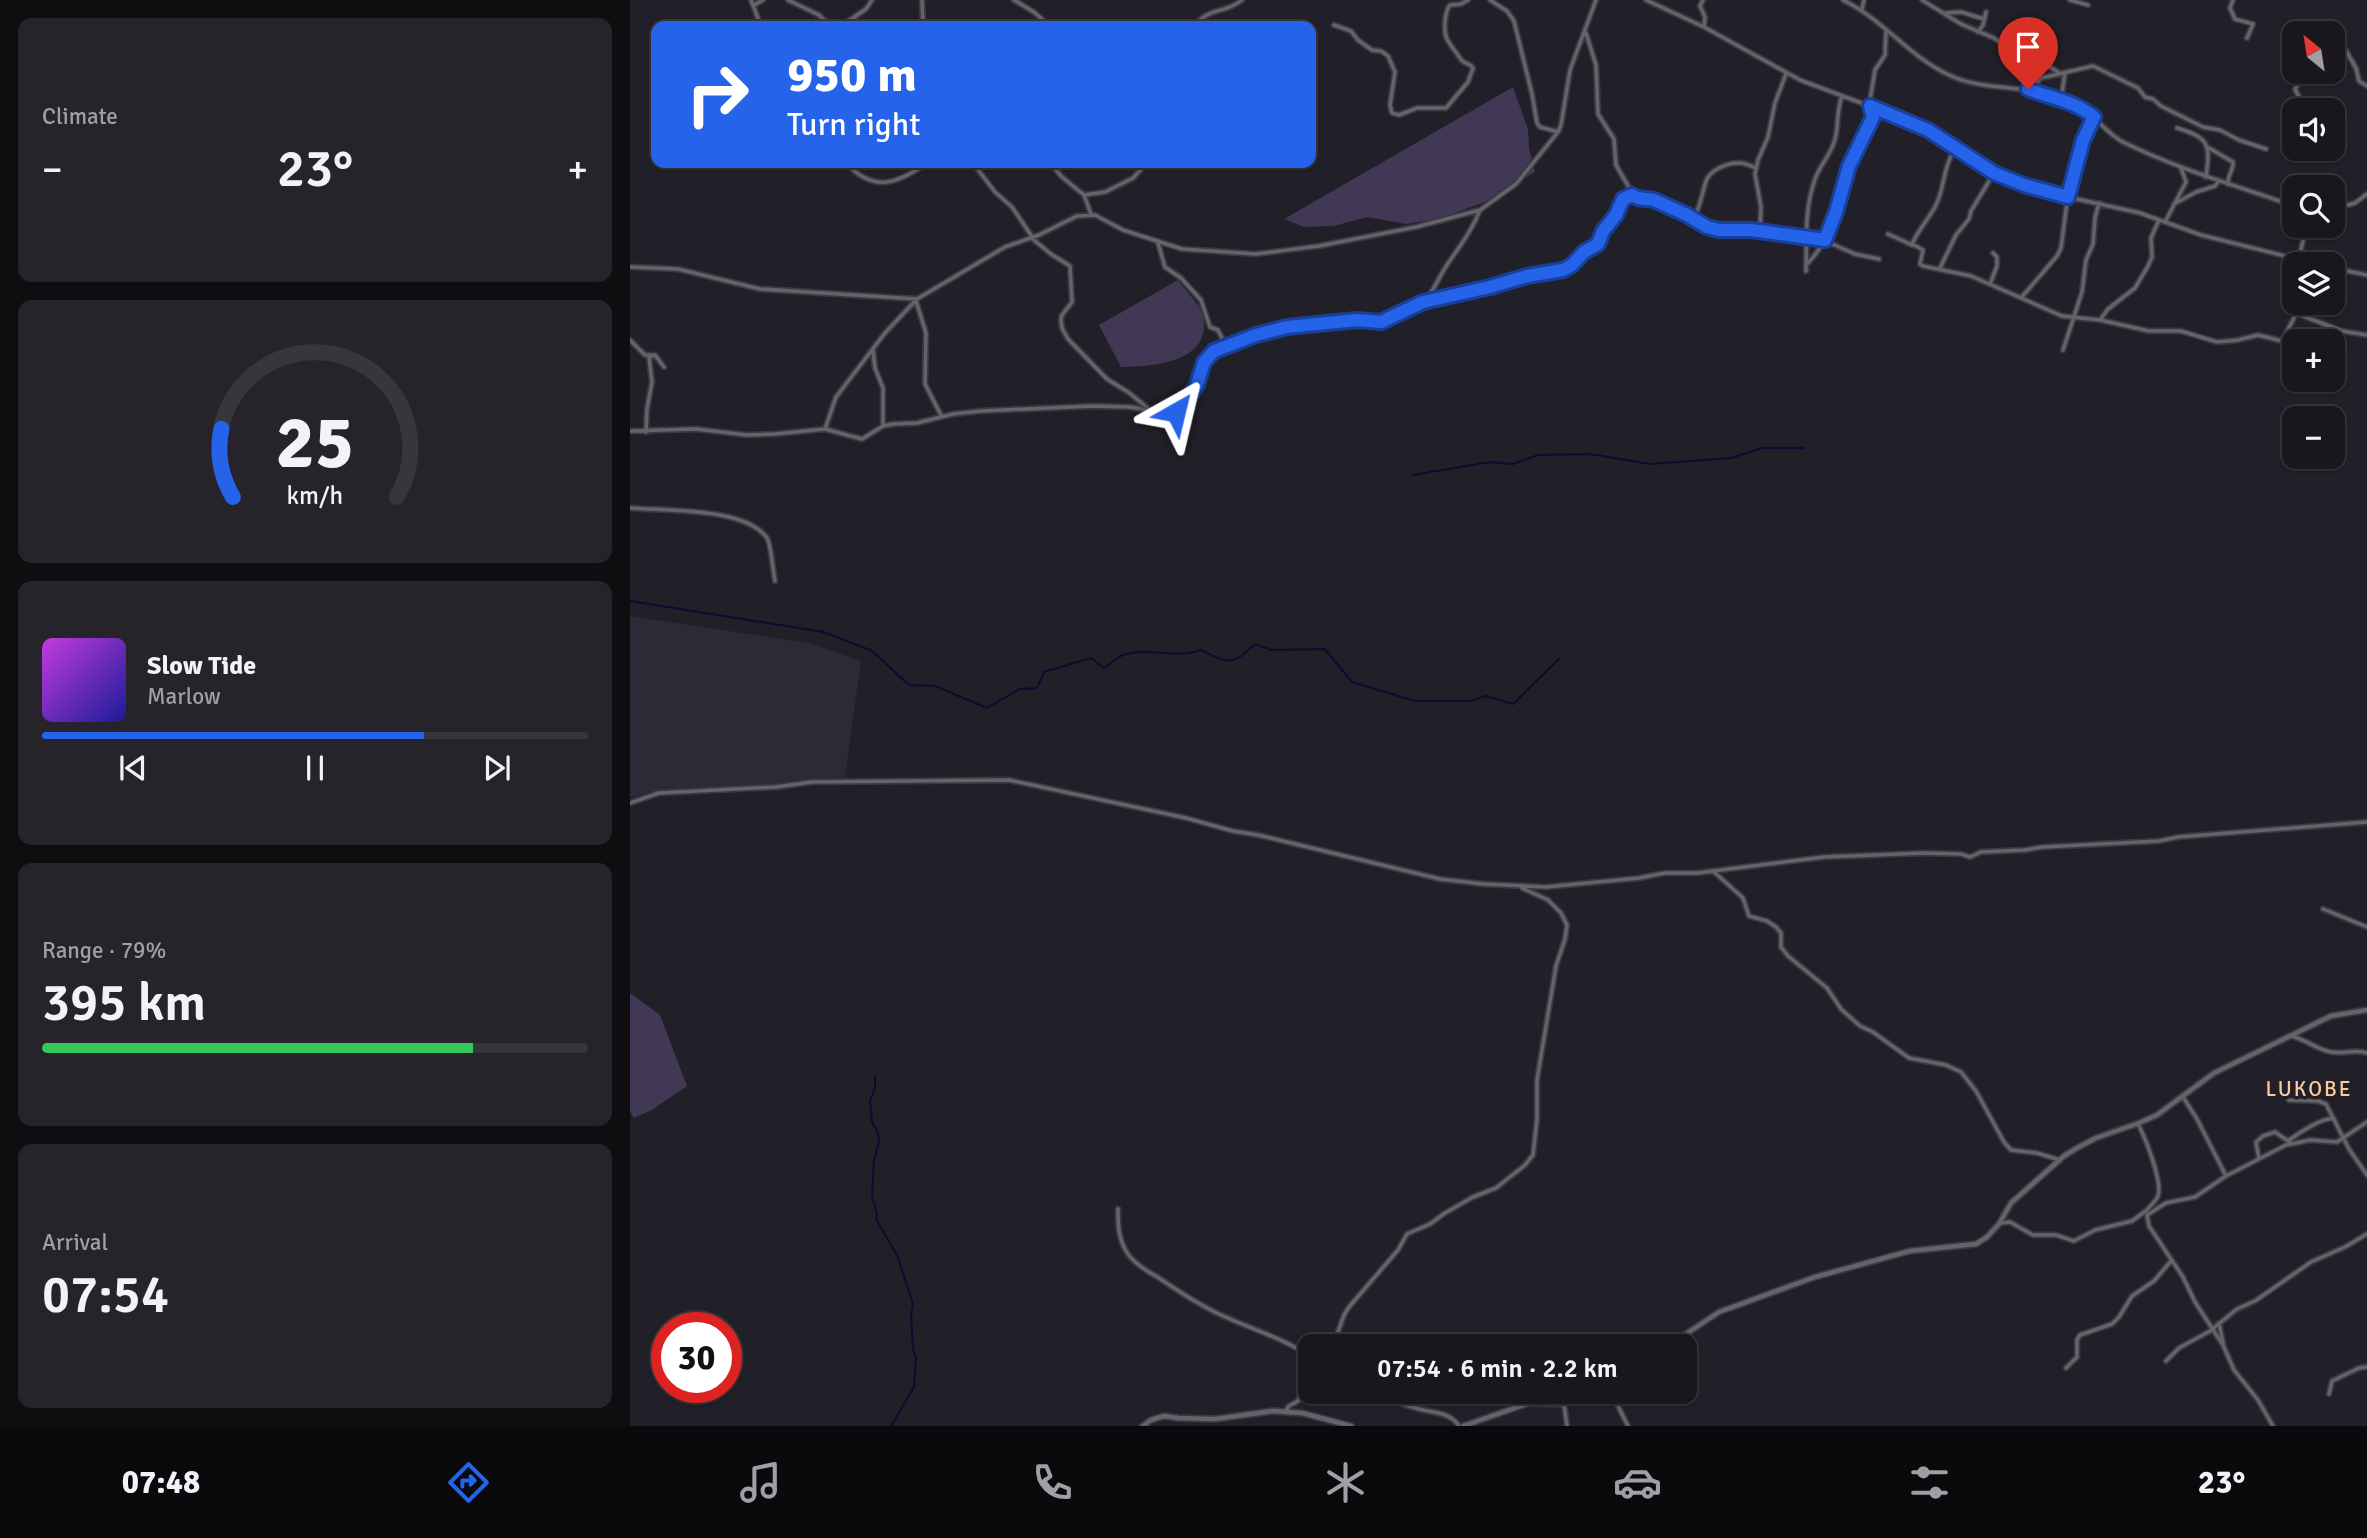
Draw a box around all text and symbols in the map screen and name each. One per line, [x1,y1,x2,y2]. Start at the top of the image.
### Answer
pin [1998,17,2058,89]
north arrow [2282,21,2345,84]
map controls [2282,21,2345,469]
icon: arrive [2009,28,2047,66]
text: 950 m [787,45,917,105]
icon: right [672,49,763,140]
button: sound [2282,98,2345,161]
text: Climate [42,102,118,131]
text: Turn right [787,105,920,144]
text: 23° [277,137,353,201]
text: − [42,146,63,193]
text: + [567,146,588,193]
button: search [2282,175,2345,238]
button: layers [2282,252,2345,315]
button: + [2282,329,2345,392]
position arrow [1139,375,1213,449]
text: 25 [276,400,354,489]
button: − [2282,406,2345,469]
text: km/h [287,480,343,511]
text: Slow Tide [147,650,256,682]
text: Marlow [147,682,221,711]
icon: previous [114,749,152,787]
icon: pause [296,749,334,787]
icon: next [478,749,516,787]
text: Range · 79% [42,936,166,965]
text: 395 km [42,971,206,1035]
district label: LUKOBE [2265,1076,2353,1102]
text: Arrival [42,1228,108,1257]
text: 07:54 [42,1263,169,1327]
speed limit sign: 30 [651,1312,742,1403]
text: 07:54 · 6 min · 2.2 km [1377,1353,1618,1385]
icon: directions [444,1458,493,1507]
icon: music [736,1458,785,1507]
icon: phone [1028,1458,1077,1507]
icon: climate [1321,1458,1370,1507]
icon: car [1613,1458,1662,1507]
icon: filters [1905,1458,1954,1507]
text: 07:48 [122,1463,200,1502]
text: 23° [2198,1463,2245,1502]

